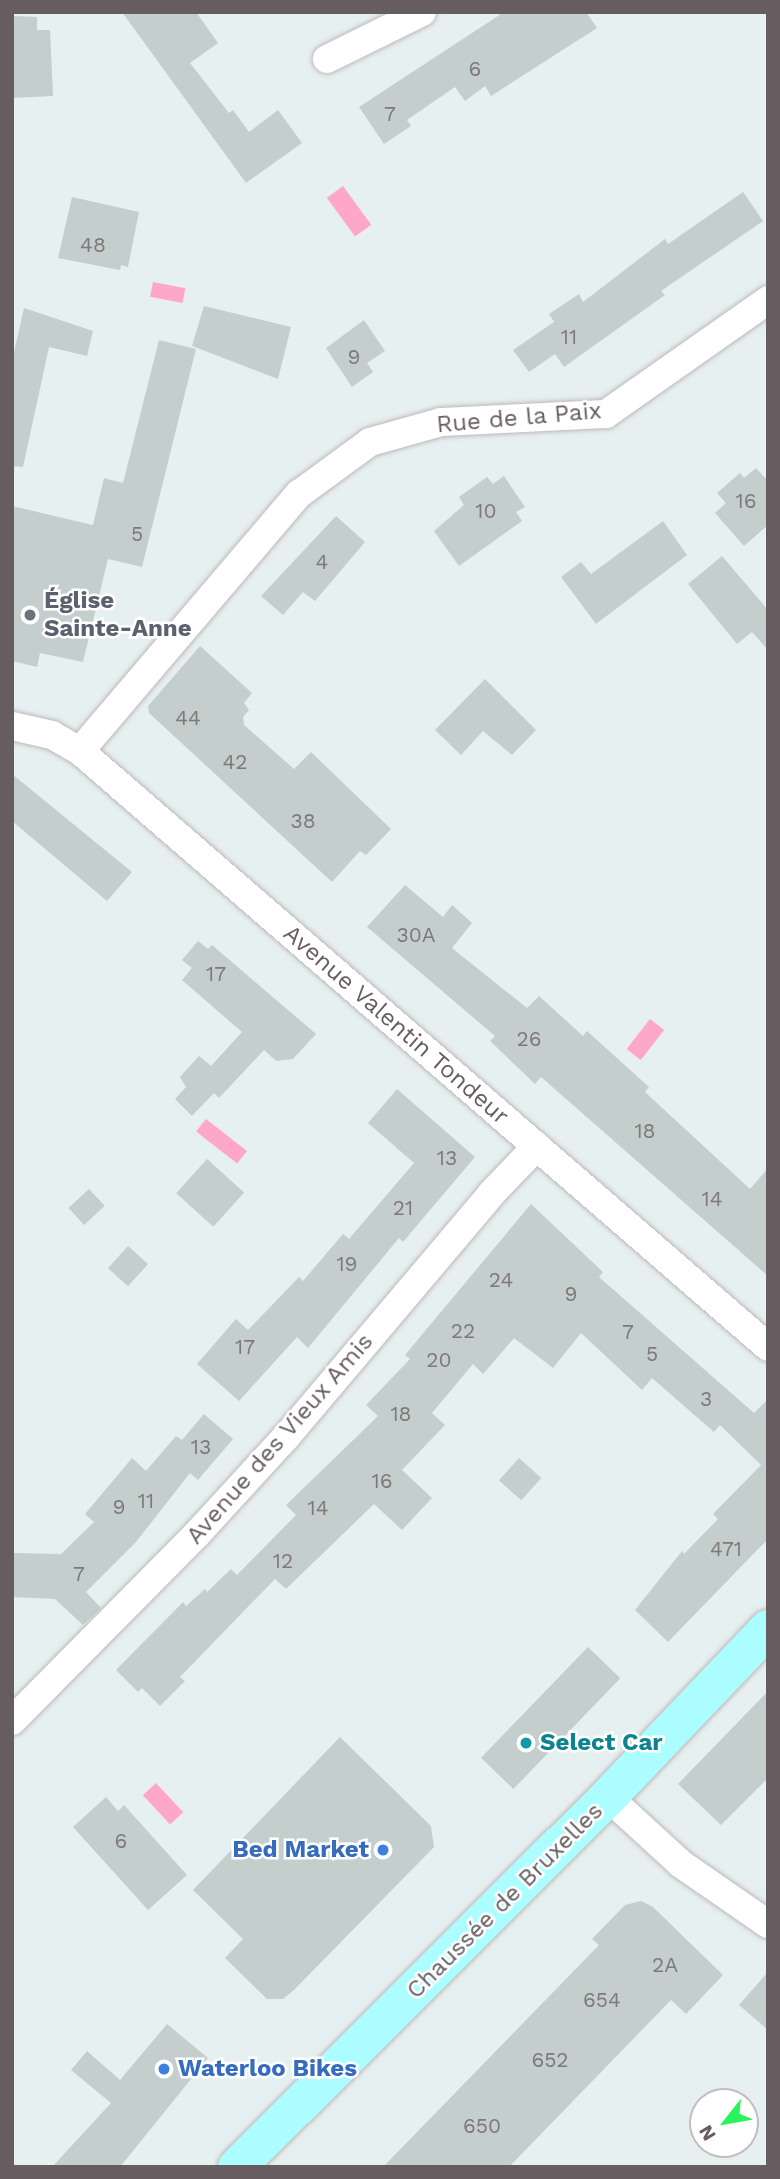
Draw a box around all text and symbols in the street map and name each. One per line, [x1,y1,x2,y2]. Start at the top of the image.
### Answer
house number: 6 [469,56,481,82]
house number: 7 [384,101,396,127]
house number: 48 [80,232,106,258]
house number: 11 [561,324,577,350]
house number: 9 [348,344,360,370]
street label: Rue de la Paix [435,396,603,440]
house number: 16 [736,488,756,514]
house number: 10 [475,498,497,524]
house number: 5 [131,521,143,547]
house number: 4 [316,549,328,575]
place label: Église Sainte-Anne [44,587,192,643]
marker: Église Sainte-Anne [22,607,38,623]
house number: 44 [175,705,201,731]
house number: 42 [222,749,248,775]
house number: 38 [290,808,316,834]
street label: Avenue Valentin Tondeur [277,919,515,1131]
house number: 30A [396,922,436,948]
house number: 17 [206,961,226,987]
house number: 26 [516,1026,542,1052]
house number: 18 [634,1118,656,1144]
house number: 13 [437,1145,457,1171]
house number: 14 [701,1186,723,1212]
house number: 21 [393,1195,413,1221]
house number: 19 [336,1251,358,1277]
house number: 24 [489,1267,513,1293]
house number: 9 [565,1281,577,1307]
house number: 22 [451,1318,475,1344]
house number: 7 [622,1319,634,1345]
street label: Avenue des Vieux Amis [180,1327,380,1551]
house number: 17 [235,1334,255,1360]
house number: 5 [646,1341,658,1367]
house number: 20 [426,1347,452,1373]
house number: 3 [700,1386,712,1412]
house number: 18 [390,1401,412,1427]
house number: 13 [191,1434,211,1460]
house number: 16 [372,1468,392,1494]
house number: 11 [138,1488,154,1514]
house number: 9 [113,1494,125,1520]
house number: 14 [307,1495,329,1521]
house number: 471 [710,1536,742,1562]
house number: 12 [273,1548,293,1574]
house number: 7 [73,1561,85,1587]
place label: Select Car [540,1729,663,1757]
marker: Select Car [518,1735,534,1751]
street label: Chaussée de Bruxelles [401,1797,609,2005]
house number: 6 [115,1828,127,1854]
place label: Bed Market [232,1836,369,1864]
marker: Bed Market [375,1842,391,1858]
house number: 2A [652,1952,678,1978]
house number: 654 [583,1987,621,2013]
house number: 652 [531,2047,569,2073]
place label: Waterloo Bikes [178,2055,357,2083]
marker: Waterloo Bikes [156,2061,172,2077]
north arrow [689,2088,759,2158]
house number: 650 [463,2113,501,2139]
text: N [694,2121,721,2145]

